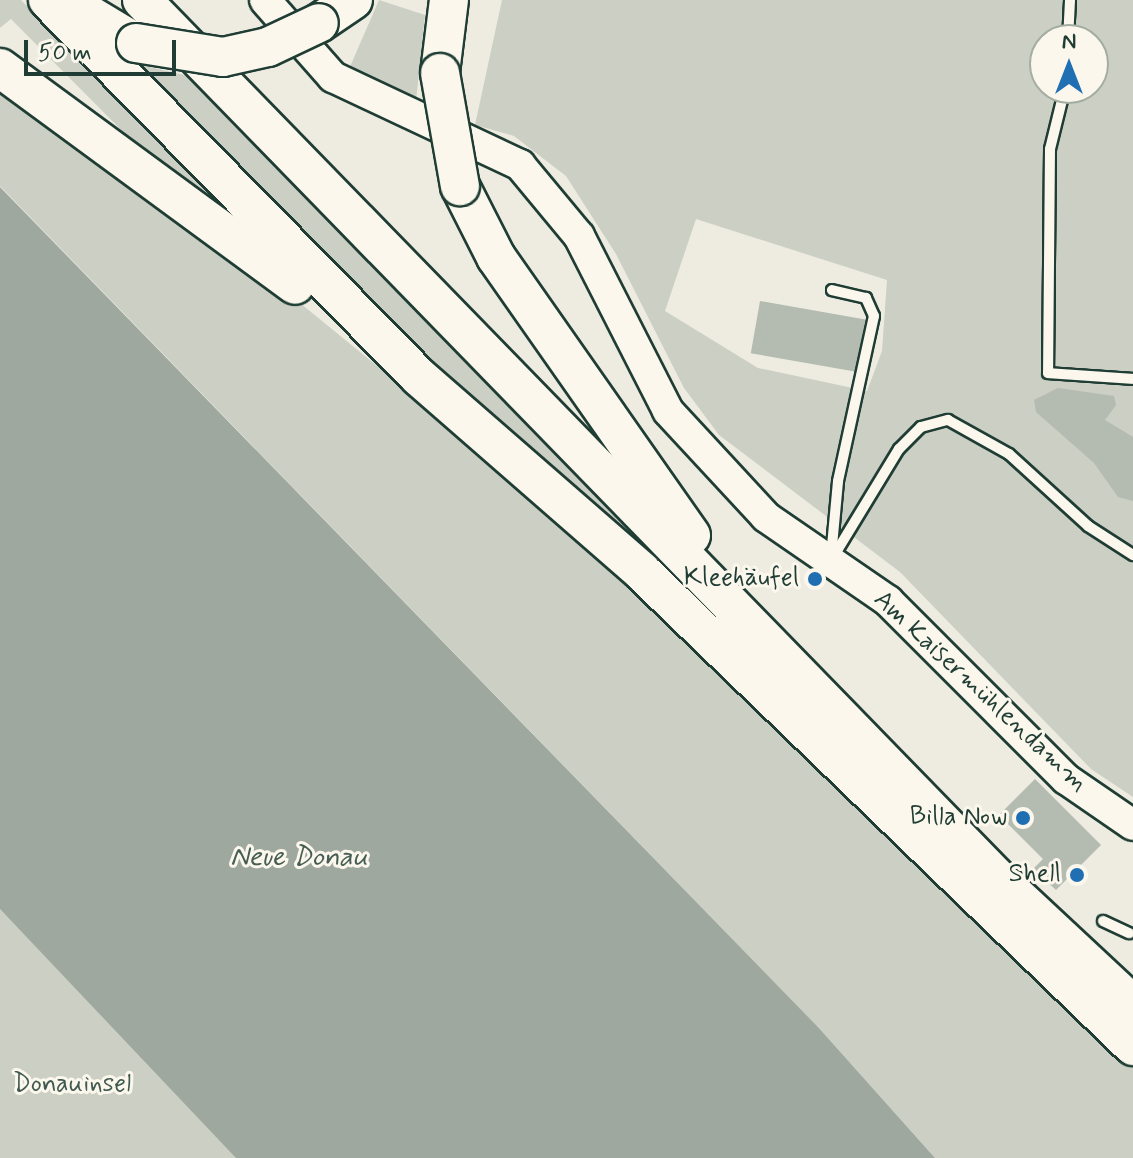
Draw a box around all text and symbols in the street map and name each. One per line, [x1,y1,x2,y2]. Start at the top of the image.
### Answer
scale bar [28,24,180,74]
north arrow [1029,24,1109,104]
text: N [1062,28,1076,56]
text: 50 m [38,38,92,69]
place label: Kleehäufel [684,563,799,595]
marker: Kleehäufel [806,570,824,588]
street label: Am Kaisermühlendamm [867,585,1093,799]
place label: Billa Now [909,802,1007,834]
marker: Billa Now [1014,809,1032,827]
water label: Neue Donau [230,841,368,875]
place label: Shell [1009,859,1061,891]
marker: Shell [1068,866,1086,884]
park label: Donauinsel [13,1069,131,1101]

